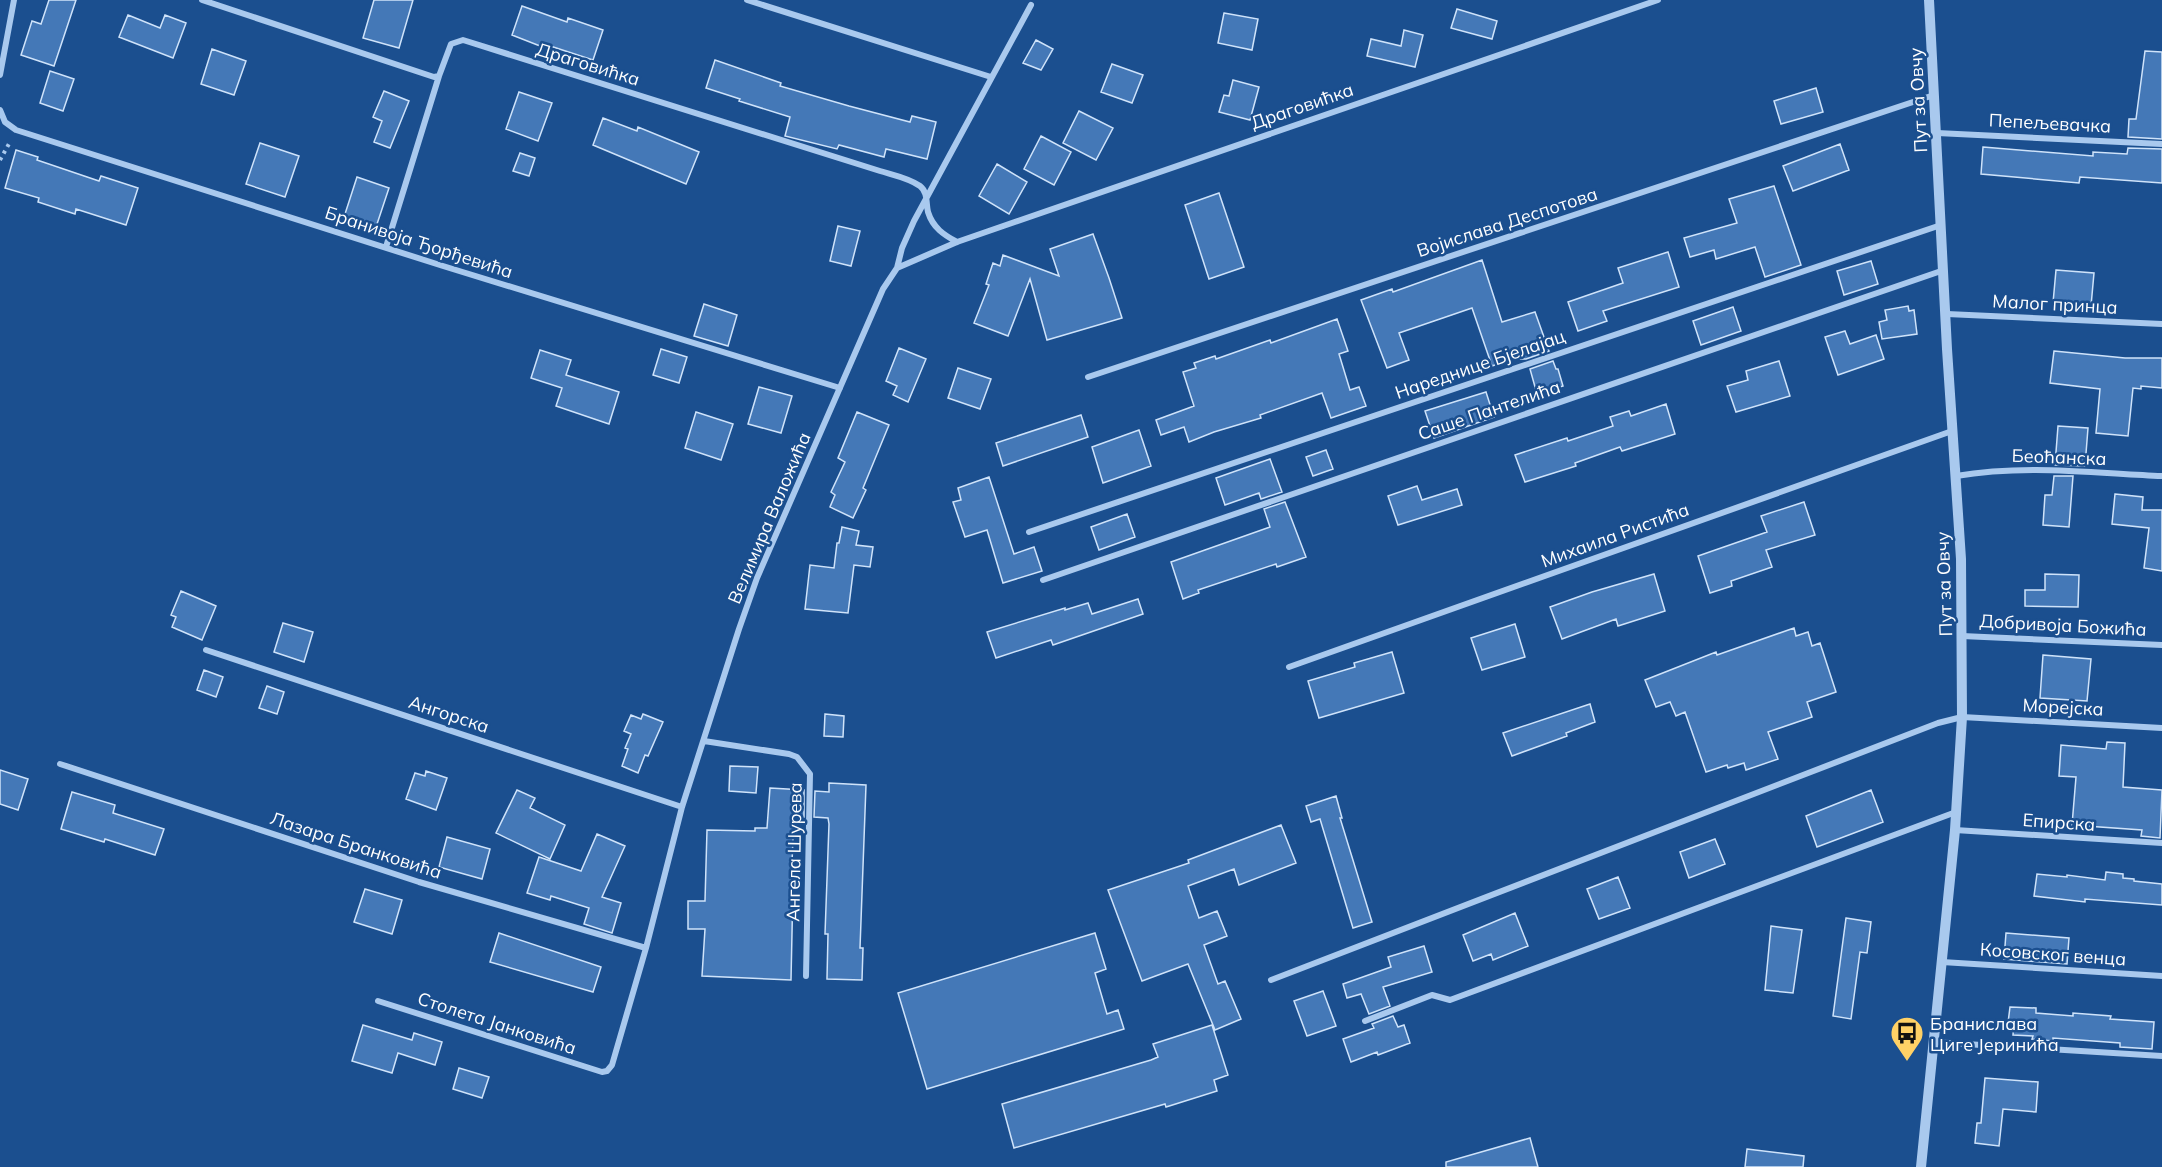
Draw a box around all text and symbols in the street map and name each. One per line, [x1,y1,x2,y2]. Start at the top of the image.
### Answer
street label: Драговићка [533,37,643,91]
street label: Пут за Овчу [1904,47,1932,153]
street label: Драговићка [1248,78,1356,134]
street label: Пепељевачка [1988,108,2112,138]
street label: Војислава Деспотова [1414,182,1600,262]
street label: Бранивоја Ђорђевића [322,201,516,283]
street label: Малог принца [1992,289,2118,319]
street label: Нареднице Бјелајац [1392,324,1568,404]
street label: Саше Пантелића [1415,375,1563,445]
street label: Велимира Валожића [722,429,816,607]
street label: Беоћанска [2011,444,2107,470]
street label: Михаила Ристића [1538,498,1692,572]
street label: Пут за Овчу [1931,531,1957,637]
street label: Добривоја Божића [1979,609,2147,641]
street label: Ангорска [406,690,492,738]
street label: Морејска [2022,693,2104,721]
street label: Ангела Шурева [781,782,807,922]
street label: Лазара Бранковића [267,806,445,884]
street label: Епирска [2022,808,2096,836]
street label: Косовског венца [1979,937,2127,971]
street label: Столета Јанковића [415,987,579,1059]
place label: Бранислава Циге Јеринића [1930,1012,2059,1056]
bus stop icon: Бранислава Циге Јеринића [1889,1015,1925,1062]

